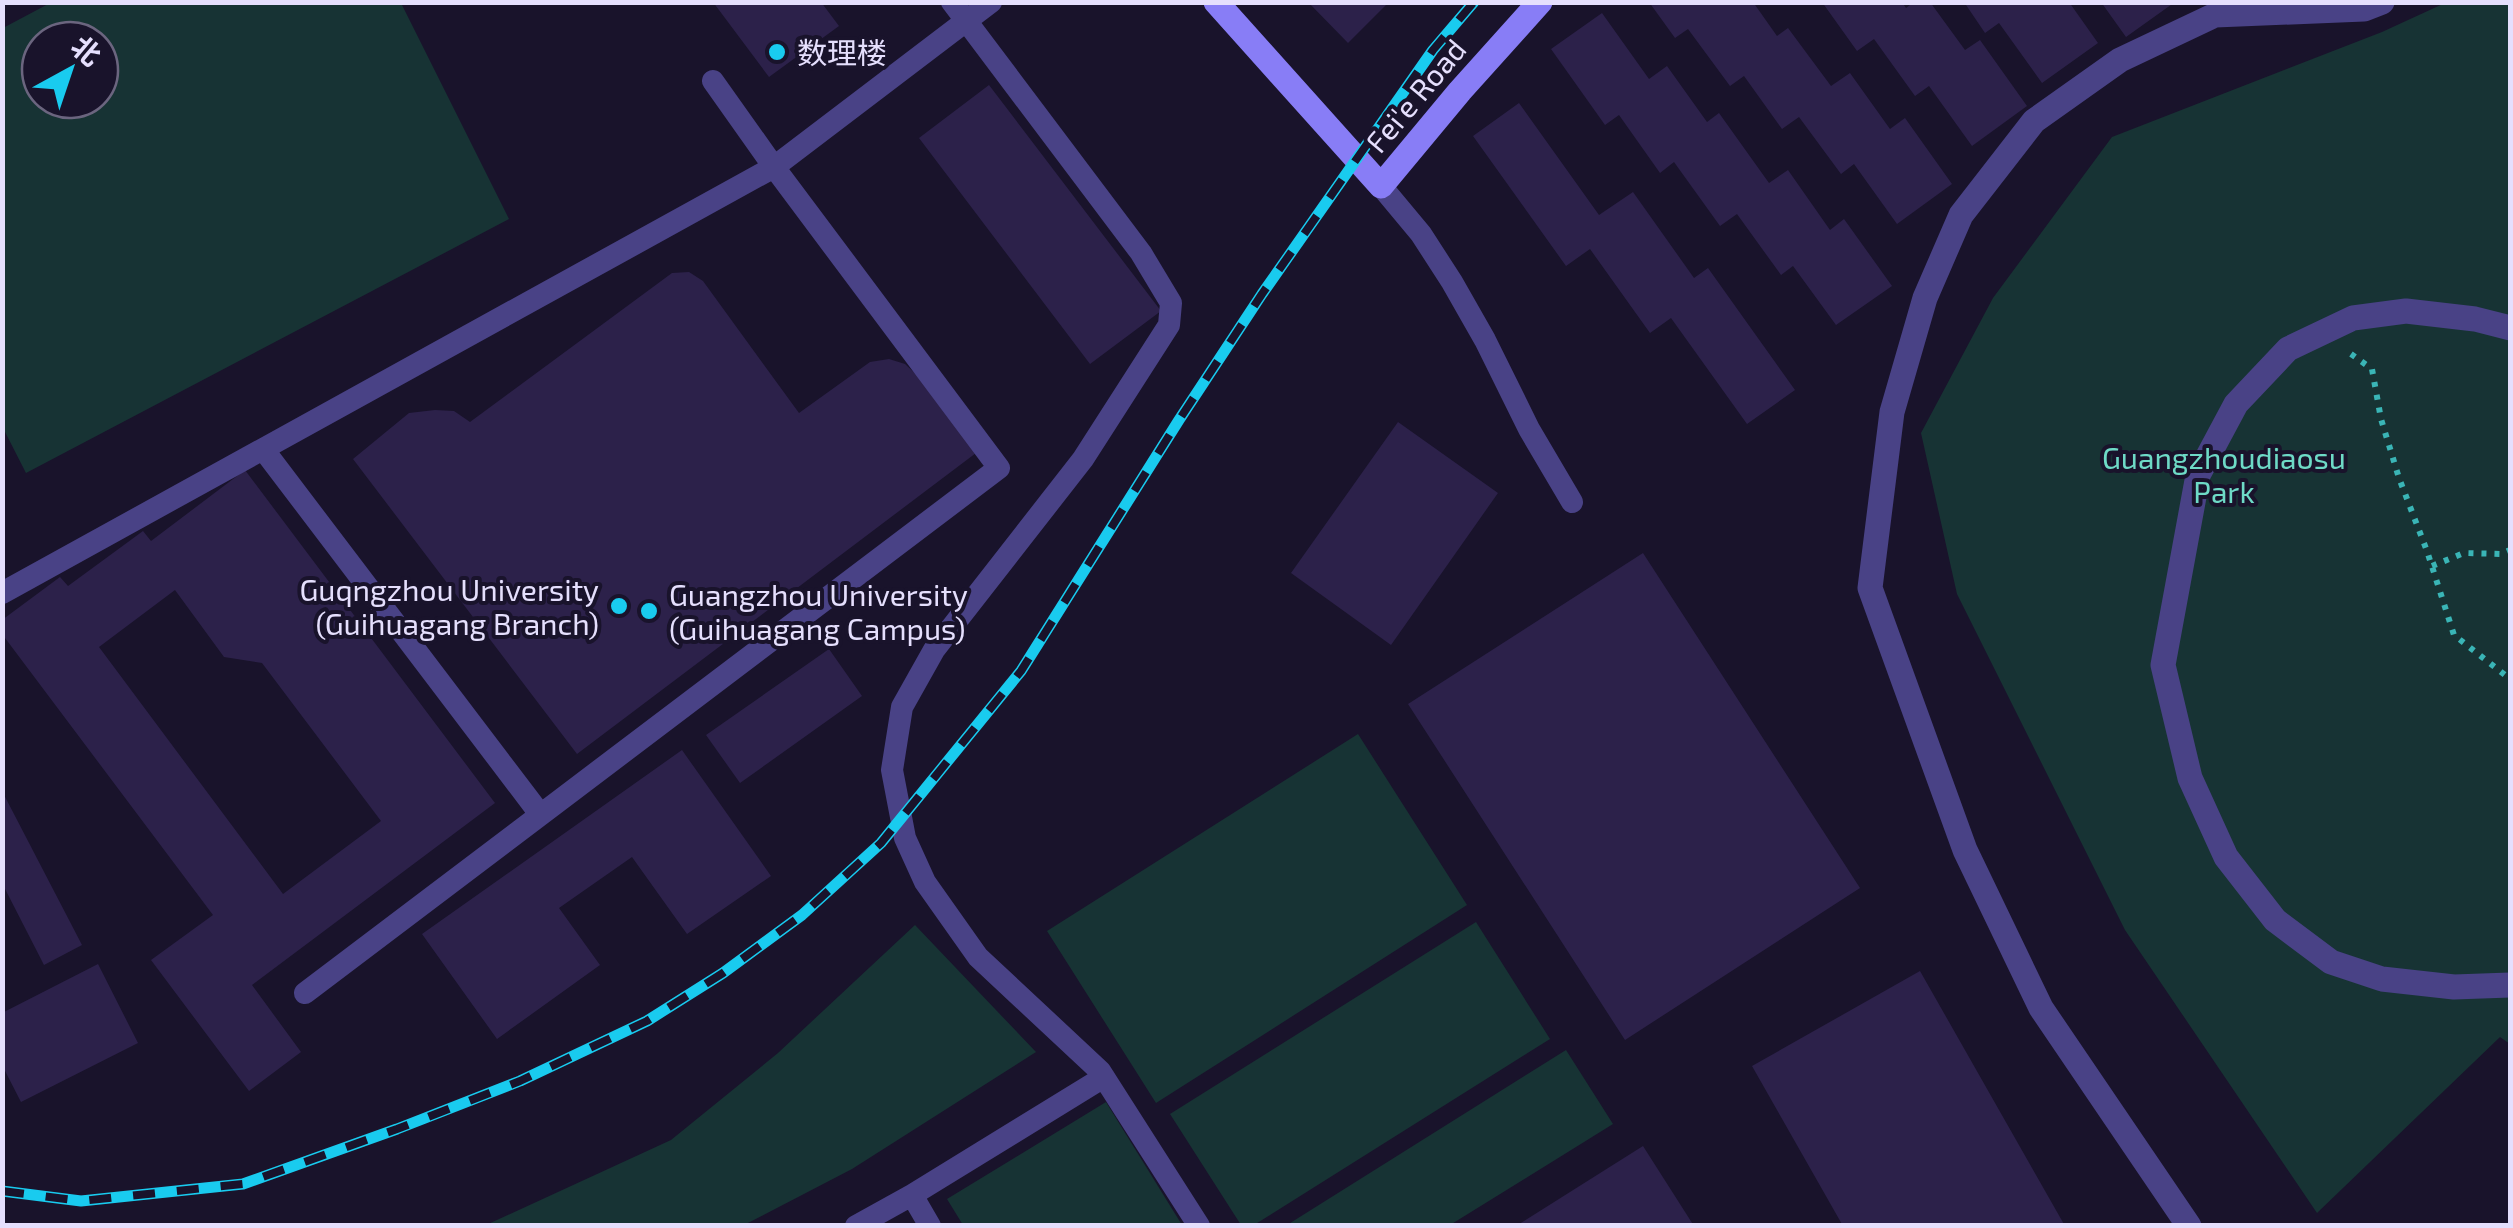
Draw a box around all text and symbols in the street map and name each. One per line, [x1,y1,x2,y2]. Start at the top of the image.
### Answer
north arrow [20,20,120,120]
text: 北 [65,28,108,72]
street label: Fei'e Road [1357,31,1473,159]
place label: 数理楼 [797,34,887,70]
marker: 数理楼 [766,41,788,63]
park label: Guangzhoudiaosu Park [2102,439,2346,509]
place label: Guqngzhou University (Guihuagang Branch) [300,571,599,641]
place label: Guangzhou University (Guihuagang Campus) [669,576,968,646]
marker: Guqngzhou University (Guihuagang Branch) [608,595,630,617]
marker: Guangzhou University (Guihuagang Campus) [638,600,660,622]

